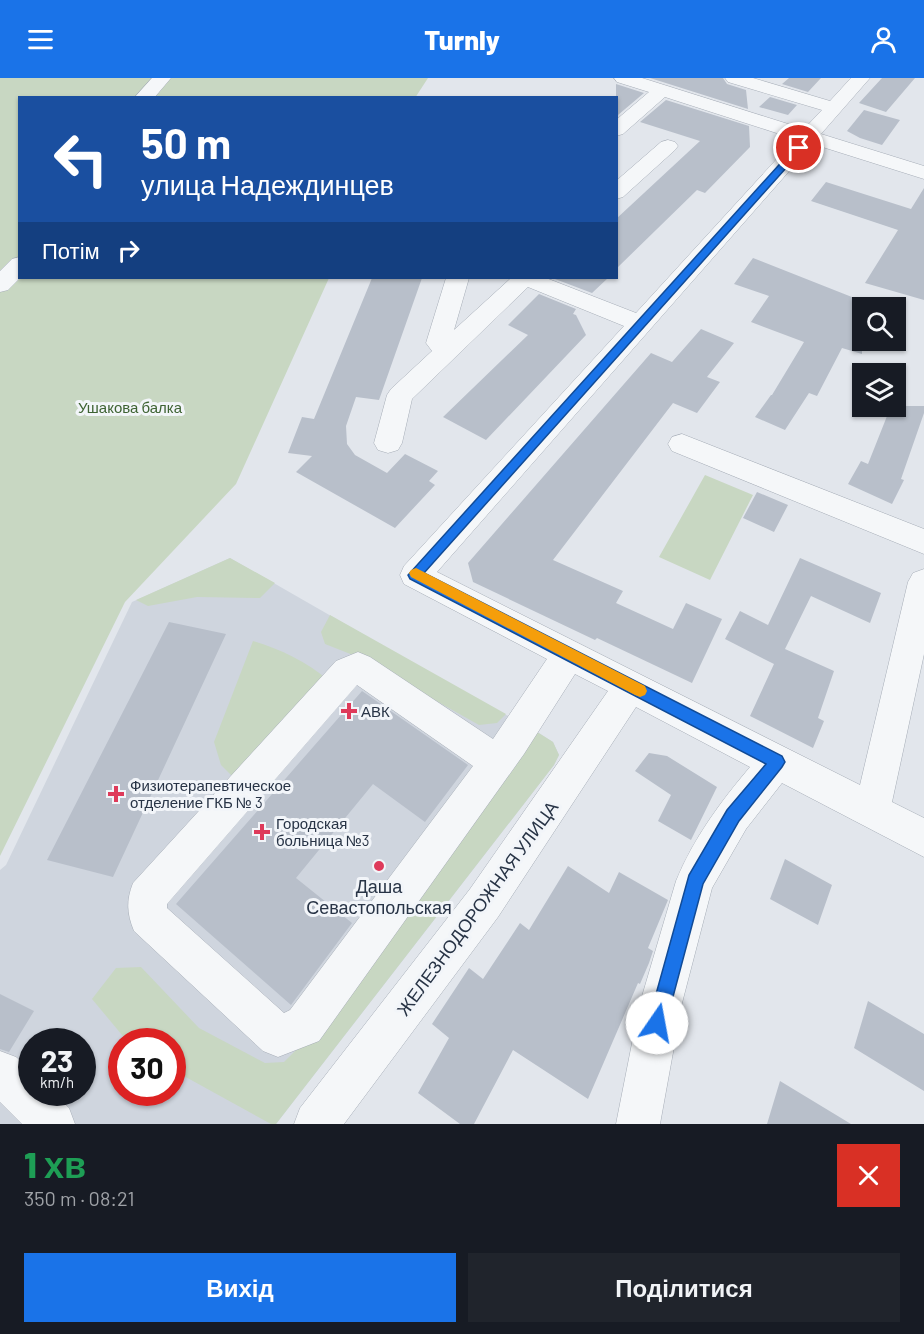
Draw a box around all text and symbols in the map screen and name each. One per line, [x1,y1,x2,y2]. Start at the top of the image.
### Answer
icon: menu [24,23,57,56]
text: Turnly [424,23,500,55]
icon: person [867,23,900,56]
text: 50 m [141,117,231,167]
icon: left [42,120,120,198]
pin [773,122,824,173]
icon: arrive [782,131,815,164]
text: улица Надеждинцев [141,168,394,200]
icon: right [112,234,145,267]
text: Потім [42,237,100,263]
map controls [852,297,906,417]
button: search [852,297,906,351]
button: layers [852,363,906,417]
park label: Ушакова балка [78,398,183,416]
place label: АВК [361,702,390,720]
marker: АВК [342,704,356,718]
place label: Физиотерапевтическое отделение ГКБ № 3 [130,776,291,811]
marker: Физиотерапевтическое отделение ГКБ № 3 [107,785,125,803]
street label: ЖЕЛЕЗНОДОРОЖНАЯ УЛИЦА [392,796,562,1020]
place label: Городская больница №3 [276,814,370,849]
marker: Городская больница №3 [253,823,271,841]
marker: Даша Севастопольская [372,859,386,873]
place label: Даша Севастопольская [306,875,452,918]
position arrow [625,991,689,1055]
speed limit sign: 30 [108,1028,186,1106]
text: 23 [41,1042,73,1078]
text: km/h [40,1073,74,1091]
text: 1 хв [24,1142,86,1185]
button: close [837,1144,900,1207]
text: 350 m · 08:21 [24,1186,135,1210]
button: Вихід [24,1253,456,1322]
button: Поділитися [468,1253,900,1322]

